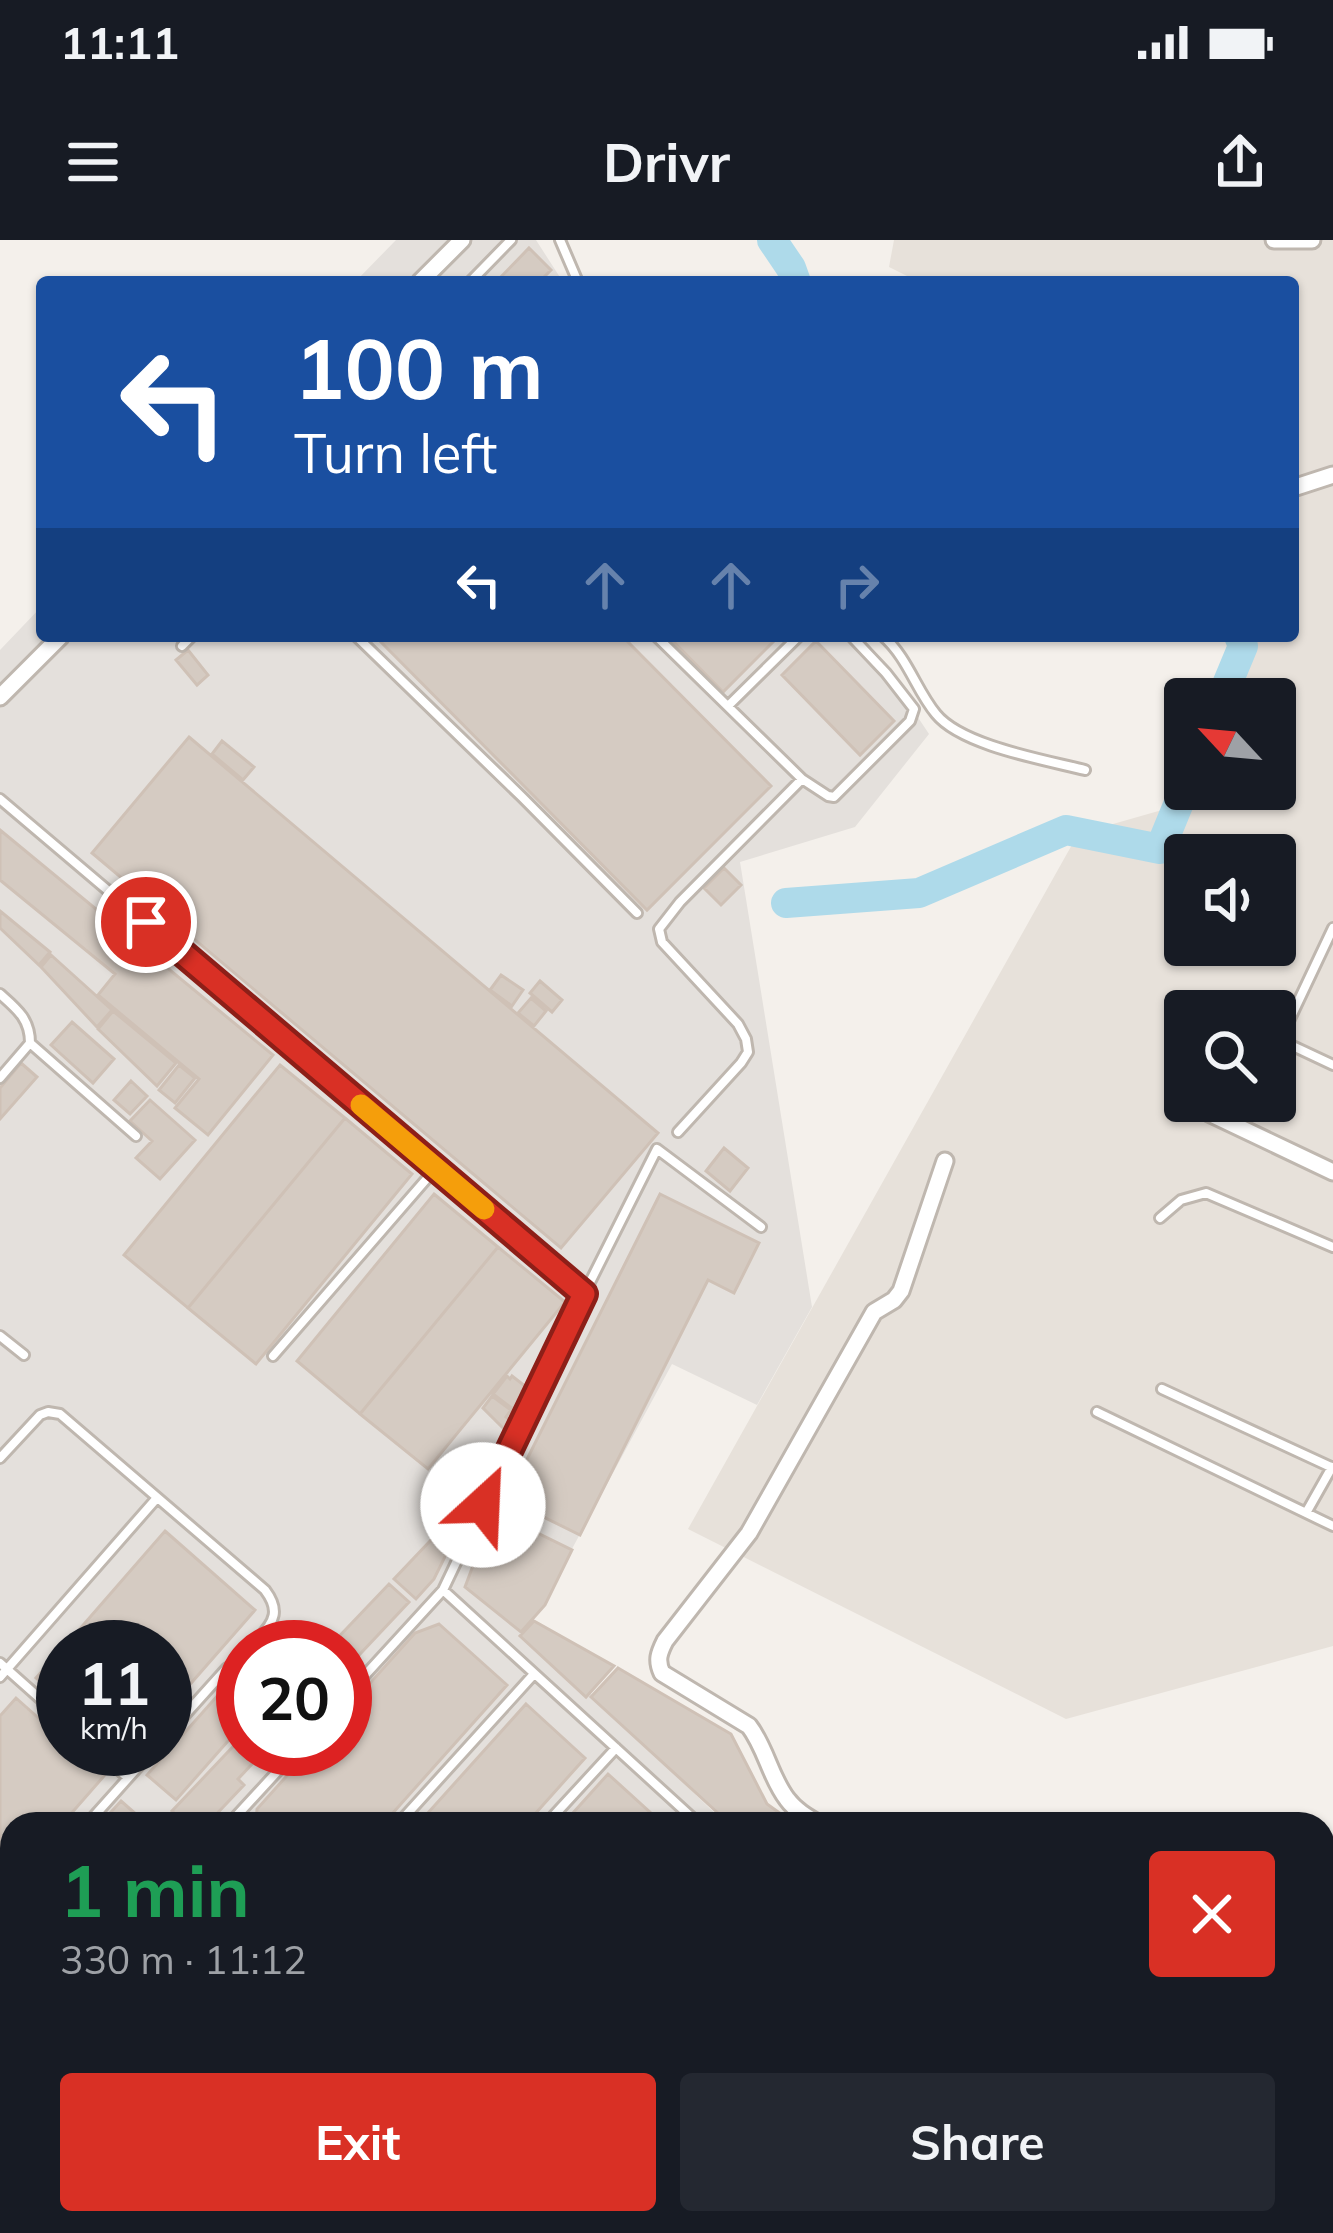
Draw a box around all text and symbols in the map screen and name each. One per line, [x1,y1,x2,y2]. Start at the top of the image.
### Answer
text: 11:11 [60,14,179,70]
text: Drivr [603,128,730,196]
icon: menu [60,129,126,195]
icon: share [1207,129,1273,195]
text: 100 m [294,315,544,420]
icon: left [96,324,252,480]
text: Turn left [294,419,497,487]
icon: left [446,552,512,618]
icon: ahead [572,552,638,618]
icon: ahead [698,552,764,618]
icon: right [824,552,890,618]
north arrow [1164,678,1296,810]
map controls [1164,678,1296,1122]
button: sound [1164,834,1296,966]
pin [95,871,197,973]
icon: arrive [113,889,179,955]
button: search [1164,990,1296,1122]
position arrow [420,1442,546,1568]
speed limit sign: 20 [216,1620,372,1776]
text: 11 [78,1645,150,1720]
text: km/h [80,1709,148,1747]
text: 1 min [60,1845,250,1935]
button: close [1149,1851,1275,1977]
text: 330 m · 11:12 [60,1935,306,1984]
button: Exit [60,2073,656,2211]
button: Share [680,2073,1275,2211]

